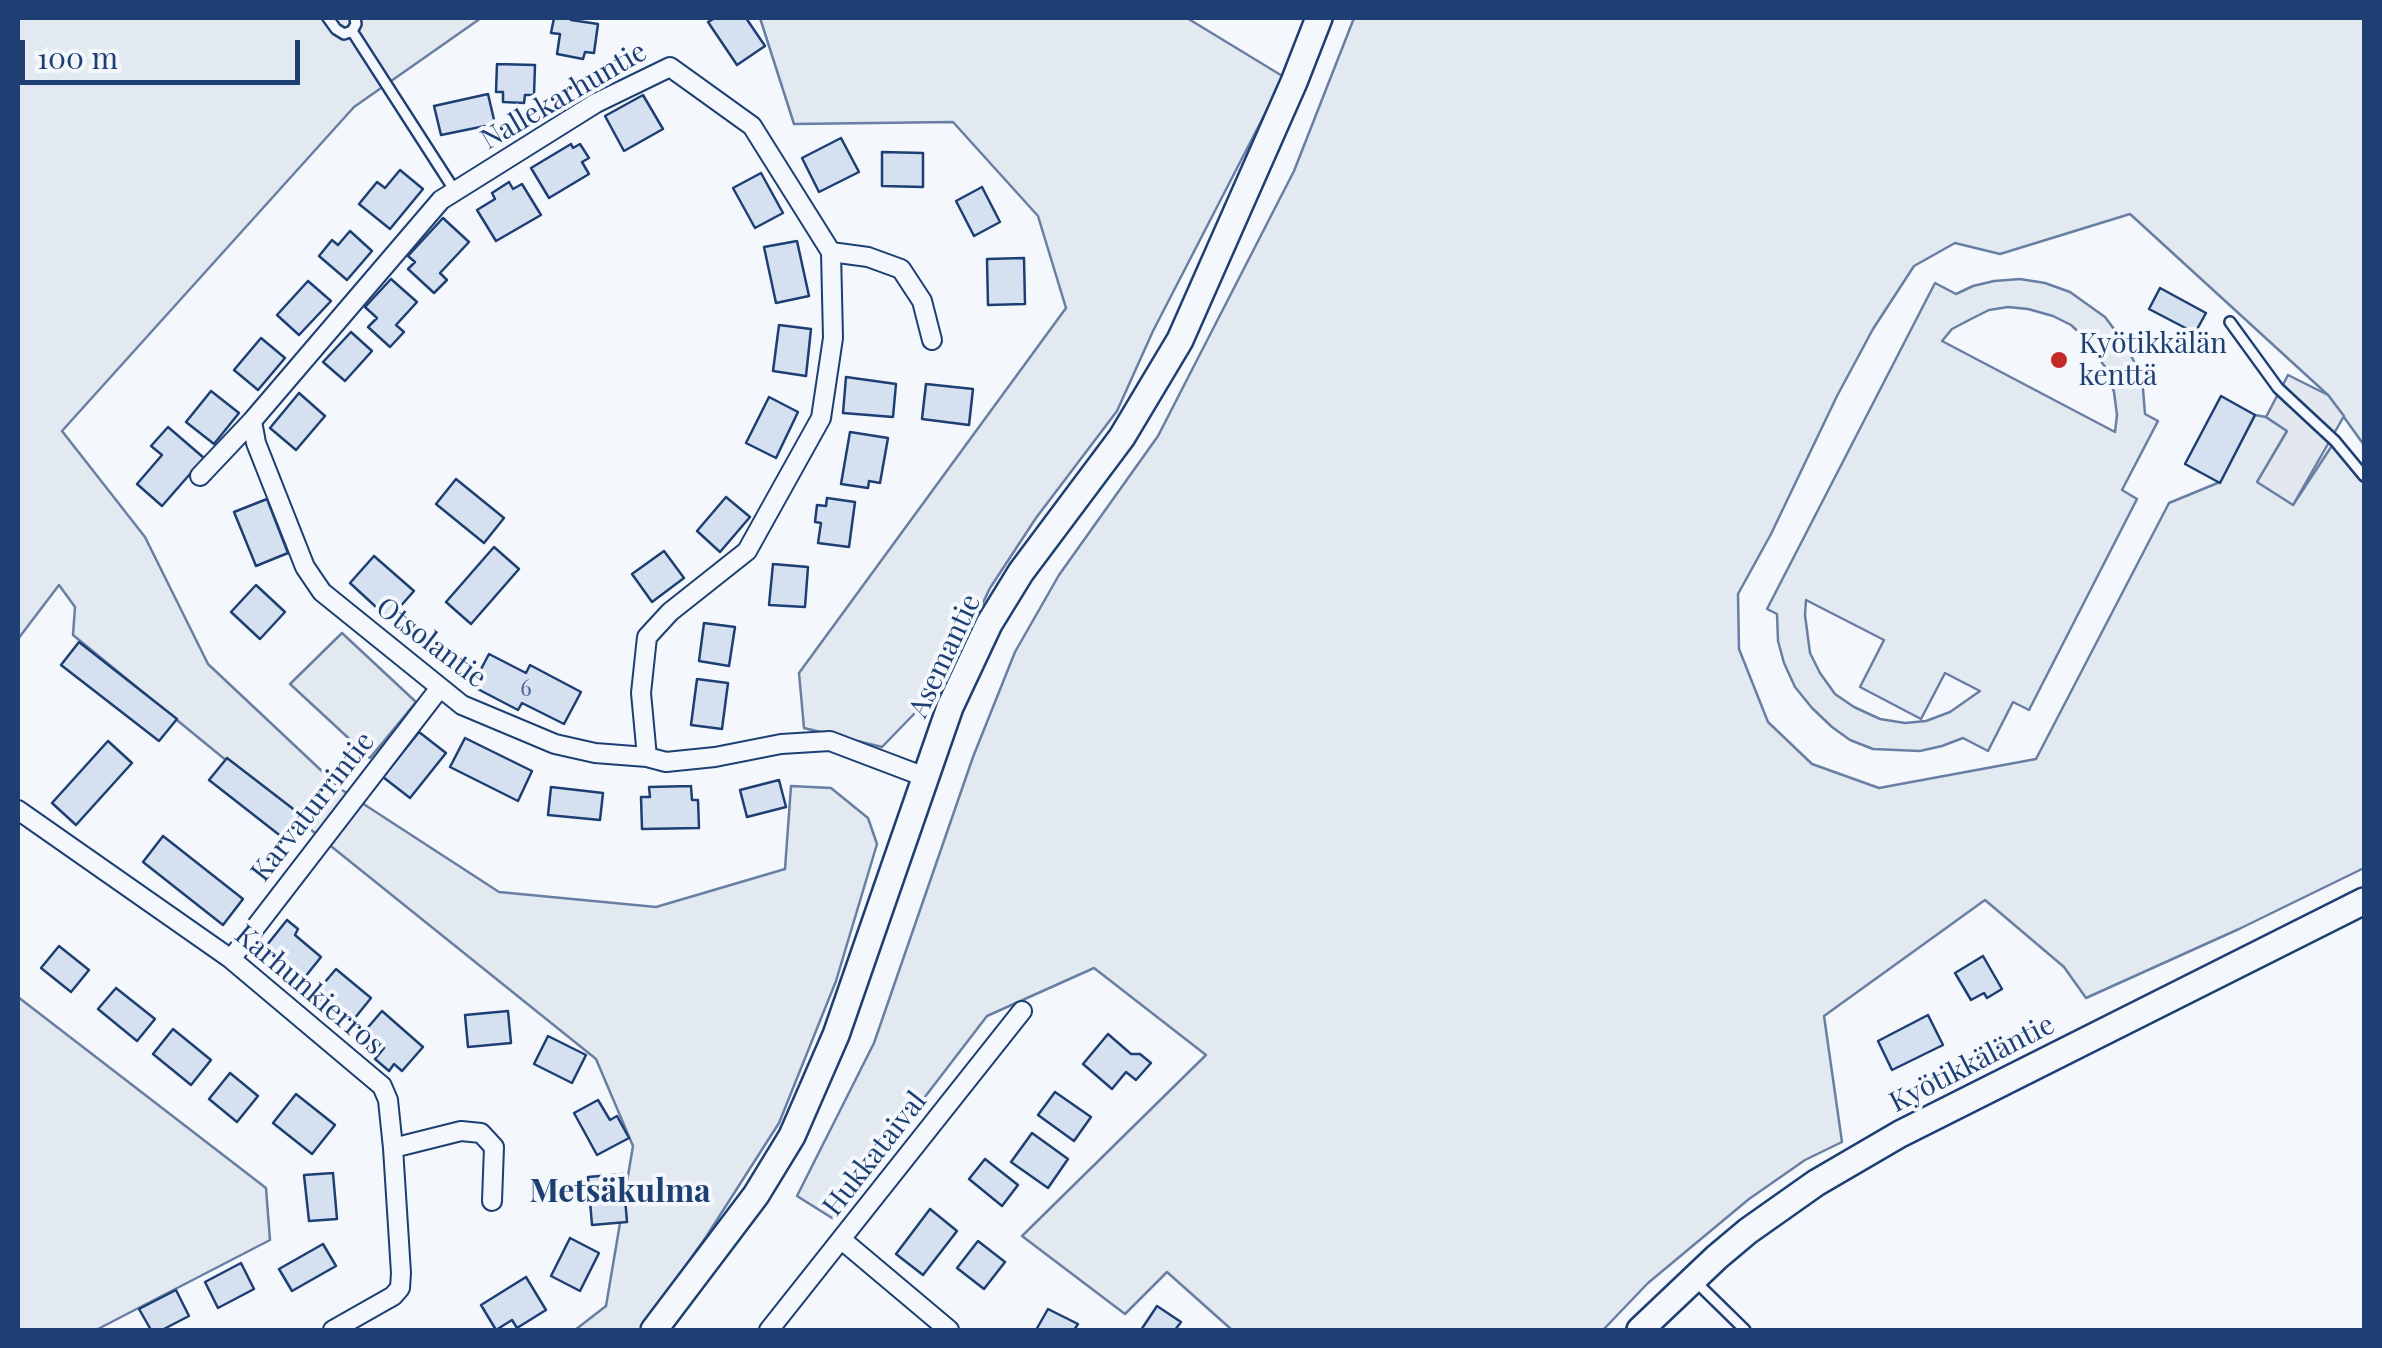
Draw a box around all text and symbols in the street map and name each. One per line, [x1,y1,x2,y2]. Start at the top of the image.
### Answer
scale bar [25,20,305,82]
street label: Nallekarhuntie [475,35,653,157]
text: 100 m [37,37,118,77]
place label: Kyötikkälän kenttä [2079,327,2227,393]
marker: Kyötikkälän kenttä [2048,349,2070,371]
street label: Asemantie [902,589,988,723]
street label: Otsolantie [369,591,493,695]
house number: 6 [520,676,532,702]
street label: Karvaturrintie [244,726,382,888]
street label: Karhunkierros [228,918,390,1062]
street label: Kyötikkäläntie [1884,1008,2060,1120]
street label: Hukkataival [816,1085,934,1223]
district label: Metsäkulma [529,1173,711,1211]

